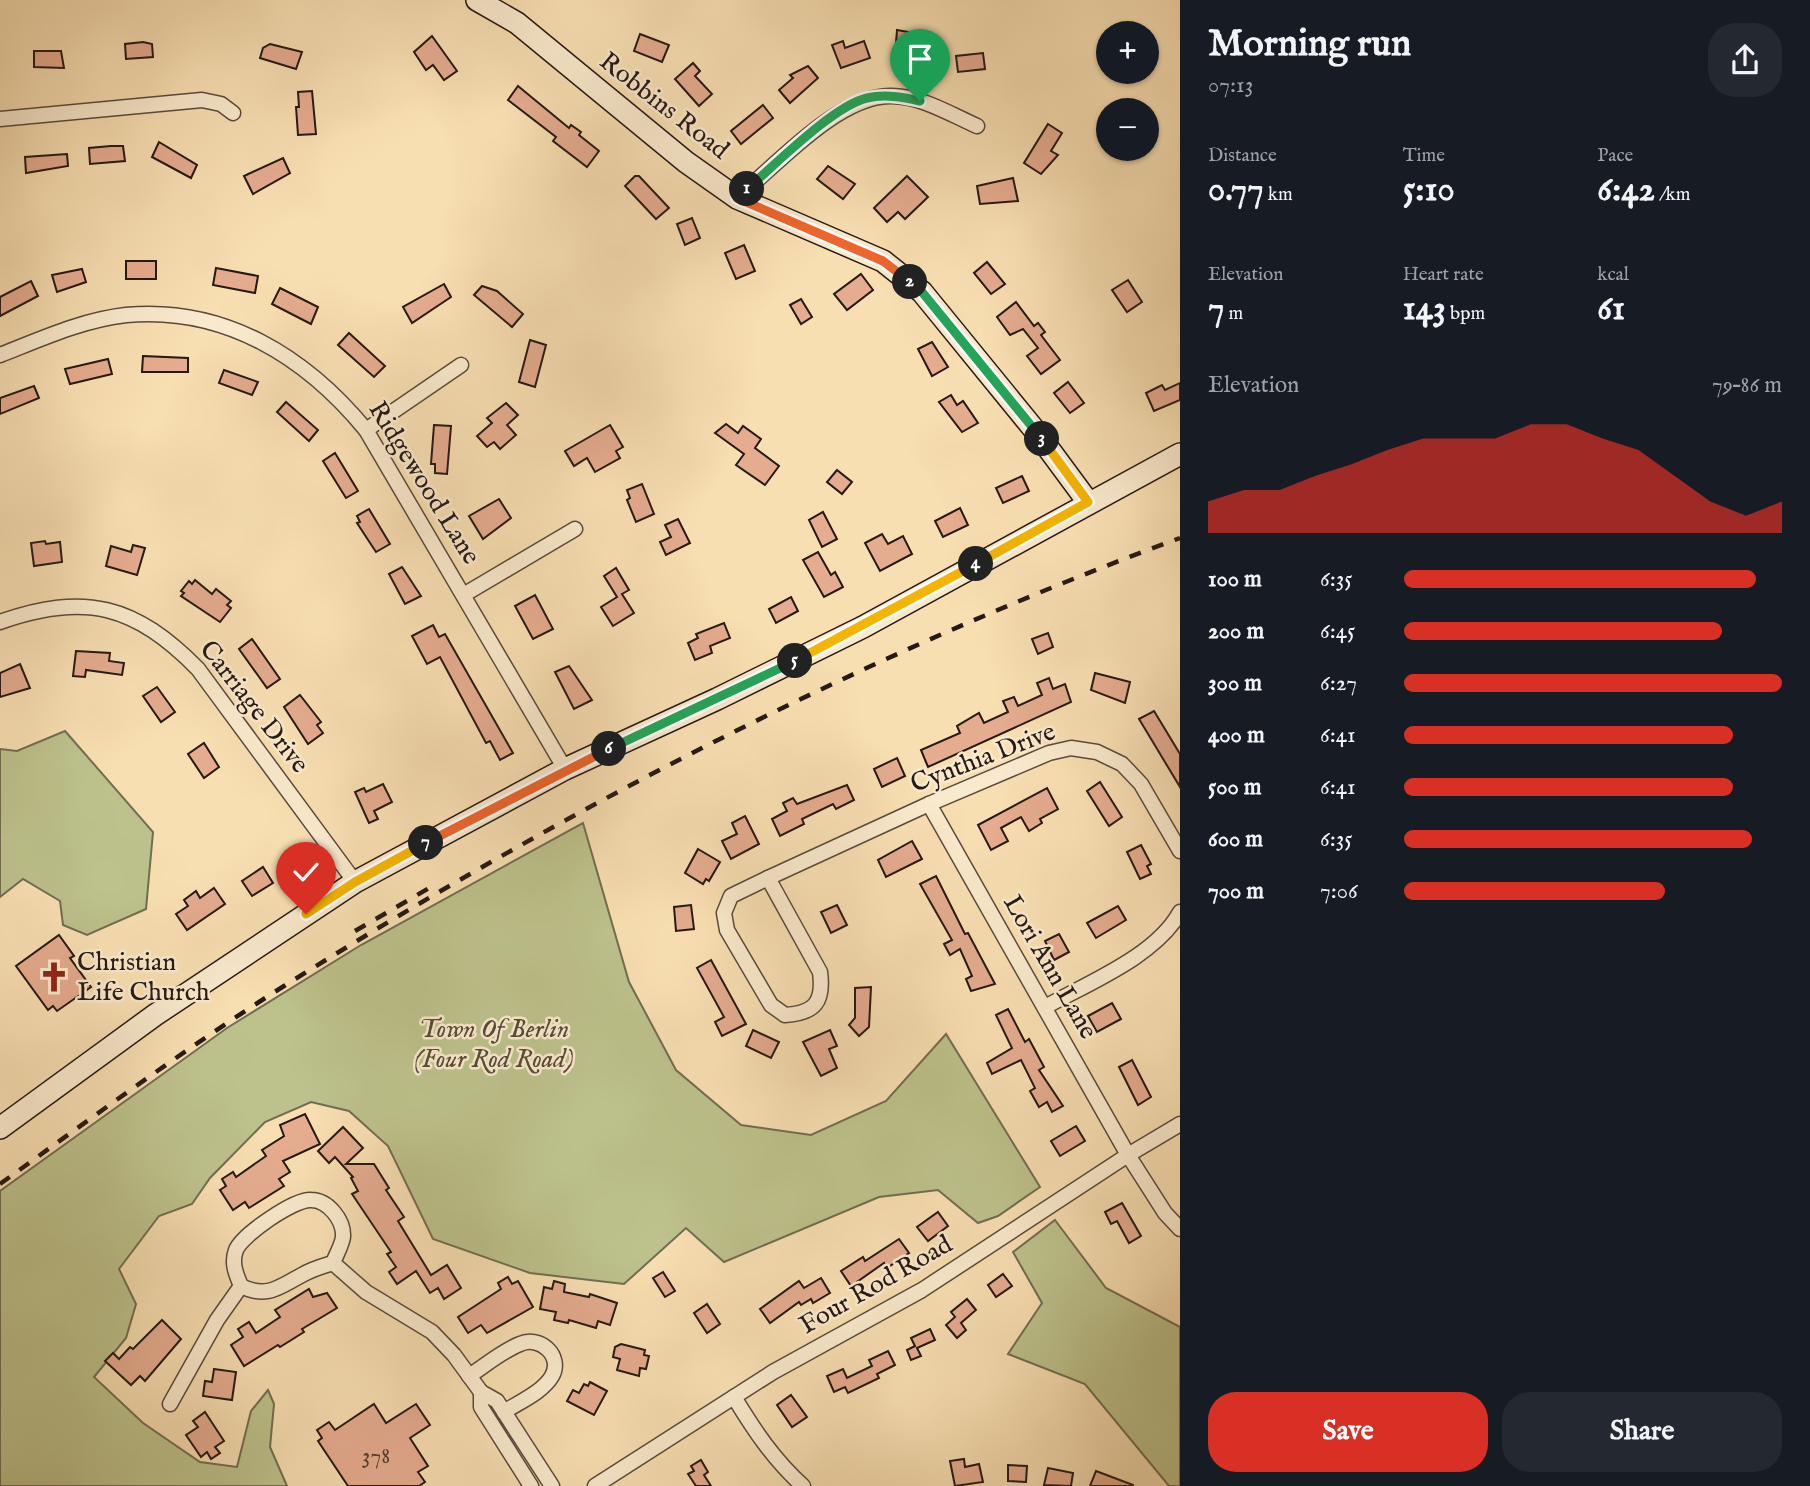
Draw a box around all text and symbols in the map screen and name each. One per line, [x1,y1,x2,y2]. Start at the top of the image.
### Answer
map controls [1096,21,1159,161]
button: + [1096,21,1159,84]
text: Morning run [1208,21,1411,69]
button: share [1708,23,1782,97]
pin [890,29,950,101]
icon: arrive [901,40,939,78]
street label: Robbins Road [592,45,736,167]
text: 07:13 [1208,71,1253,100]
button: − [1096,98,1159,161]
text: Distance [1208,144,1277,168]
text: Time [1403,144,1445,168]
text: Pace [1597,144,1633,168]
text: 0.77 [1208,168,1264,213]
text: 5:10 [1403,168,1455,213]
text: 6:42 [1597,168,1655,213]
pin: 1 [730,172,764,206]
text: 1 [743,176,750,200]
text: km [1264,183,1293,207]
text: /km [1655,183,1690,207]
text: Elevation [1208,263,1283,287]
text: Heart rate [1403,263,1484,287]
text: kcal [1597,263,1629,287]
pin: 2 [892,264,928,300]
text: 2 [905,269,914,293]
text: 7 [1208,287,1224,332]
text: 143 [1403,287,1446,332]
text: 61 [1597,287,1625,332]
text: m [1224,302,1243,326]
text: bpm [1446,302,1485,326]
text: Elevation [1208,371,1299,400]
text: 79–86 m [1712,371,1782,400]
street label: Ridgewood Lane [361,395,487,571]
pin: 3 [1024,422,1060,457]
text: 3 [1038,426,1045,450]
pin: 4 [958,546,993,582]
text: 4 [971,551,980,575]
text: 100 m [1208,565,1262,594]
text: 6:35 [1320,565,1353,594]
text: 200 m [1208,617,1264,646]
text: 6:45 [1320,617,1355,646]
street label: Carriage Drive [192,634,316,780]
pin: 5 [778,644,812,678]
text: 5 [791,648,798,672]
text: 300 m [1208,669,1262,698]
text: 6:27 [1320,669,1357,698]
street label: Cynthia Drive [906,715,1060,801]
text: 400 m [1208,721,1265,750]
text: 6:41 [1320,721,1356,750]
pin: 6 [592,732,626,766]
text: 6 [604,736,613,760]
text: 500 m [1208,773,1262,802]
text: 6:41 [1320,773,1356,802]
text: 600 m [1208,825,1263,854]
text: 6:35 [1320,825,1353,854]
pin: 7 [408,826,444,860]
text: 7 [421,830,430,854]
pin [276,842,336,914]
icon: check [287,853,325,891]
text: 700 m [1208,877,1264,906]
text: 7:06 [1320,877,1358,906]
street label: Lori Ann Lane [995,889,1105,1045]
place label: Christian Life Church [77,946,210,1009]
church icon: Christian Life Church [37,960,71,994]
park label: Town Of Berlin (Four Rod Road) [414,1013,574,1076]
street label: Four Rod Road [794,1228,958,1342]
button: Save [1208,1392,1488,1472]
button: Share [1502,1392,1782,1472]
house number: 378 [362,1442,390,1471]

